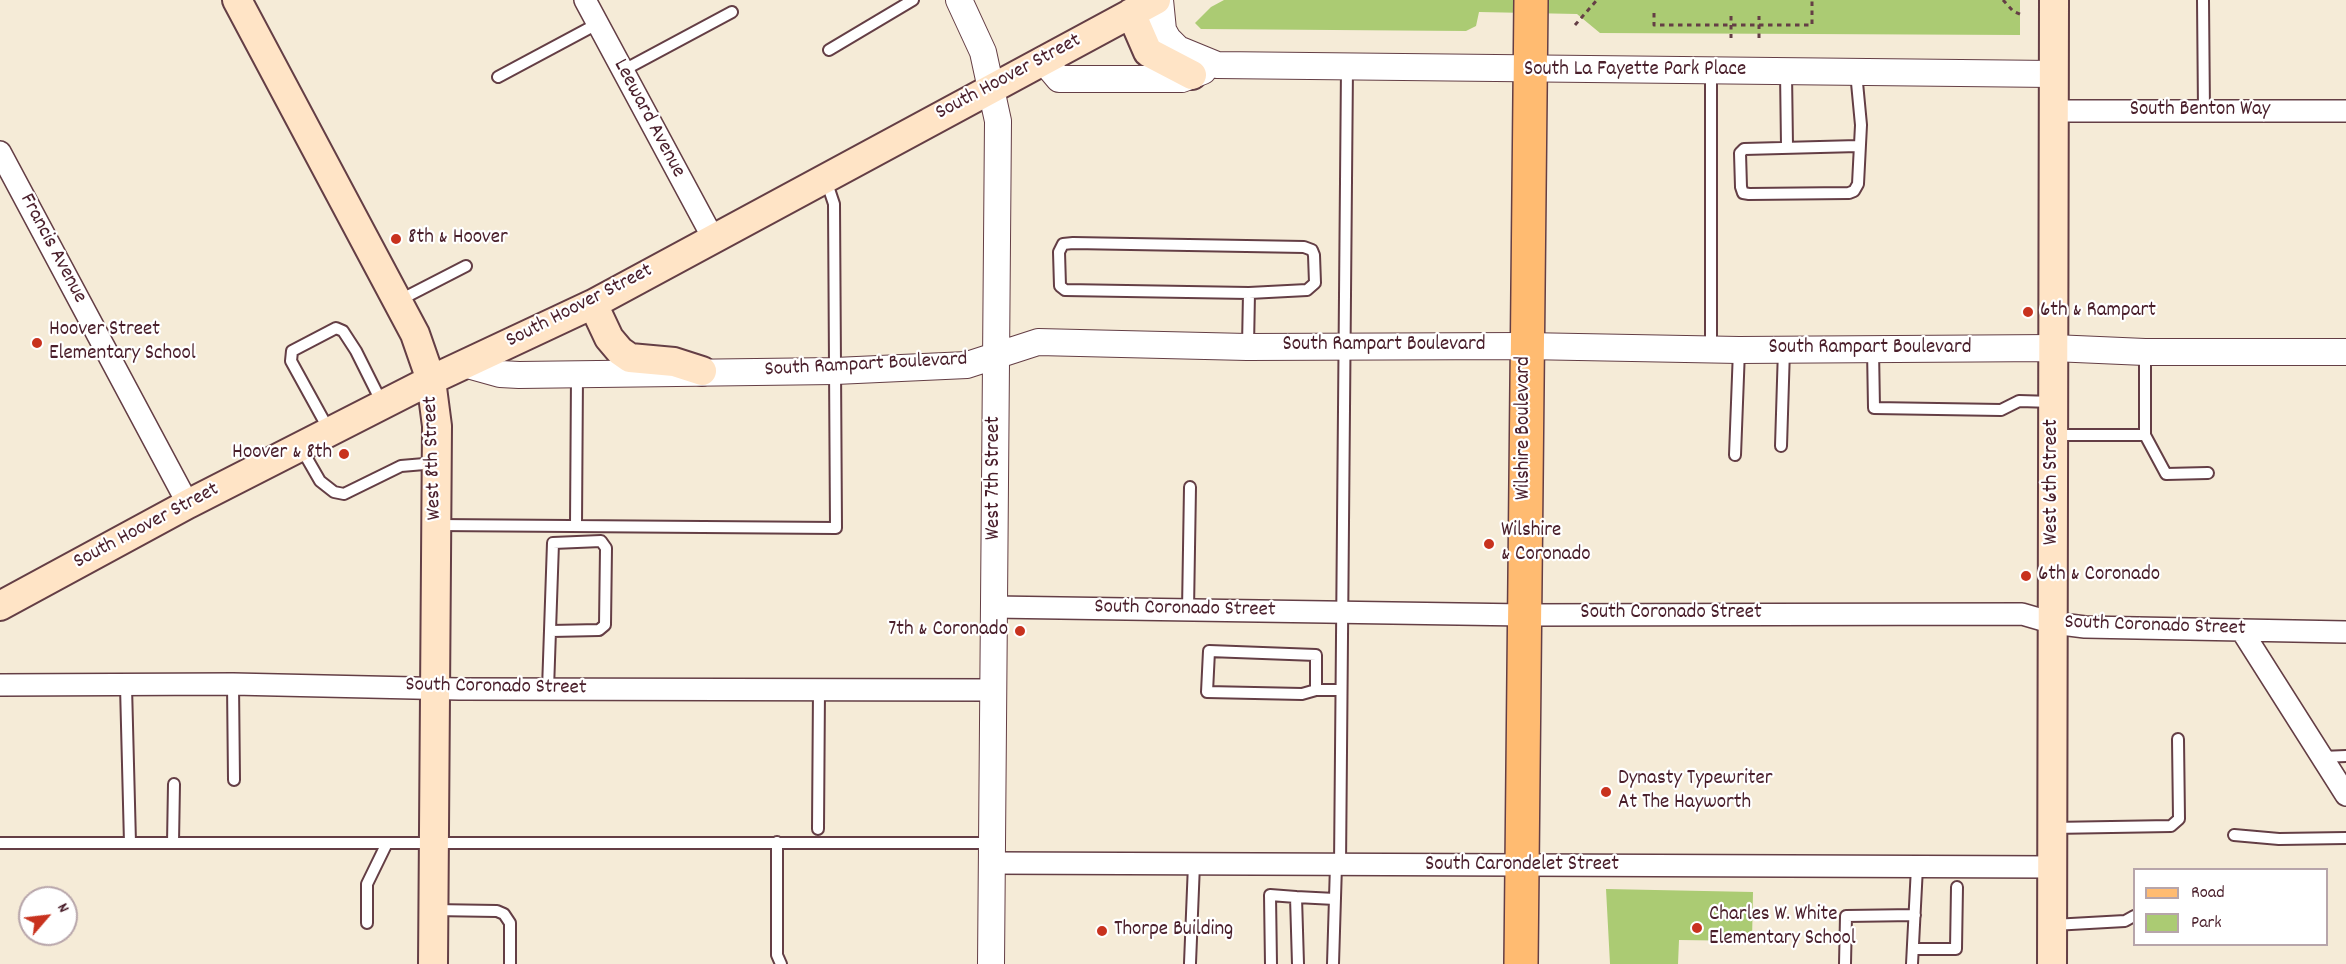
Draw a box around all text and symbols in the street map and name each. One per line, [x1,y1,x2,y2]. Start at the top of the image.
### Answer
street label: South Hoover Street [932,29,1086,127]
street label: Leeward Avenue [606,56,690,182]
street label: South La Fayette Park Place [1524,58,1746,84]
street label: South Benton Way [2130,98,2270,124]
street label: Francis Avenue [13,190,91,308]
place label: 8th & Hoover [408,226,508,252]
marker: 8th & Hoover [389,232,403,246]
street label: South Hoover Street [503,259,657,355]
place label: 6th & Rampart [2040,299,2156,325]
marker: 6th & Rampart [2021,305,2035,319]
place label: Hoover Street Elementary School [49,318,196,368]
street label: South Rampart Boulevard [1282,333,1486,359]
marker: Hoover Street Elementary School [30,336,44,350]
street label: South Rampart Boulevard [1768,336,1972,362]
street label: South Rampart Boulevard [764,348,968,384]
street label: Wilshire Boulevard [1512,356,1538,500]
street label: West 8th Street [419,395,449,521]
street label: West 7th Street [982,416,1008,540]
street label: West 6th Street [2040,419,2066,545]
place label: Hoover & 8th [232,441,332,467]
marker: Hoover & 8th [337,447,351,461]
street label: South Hoover Street [70,478,224,576]
place label: Wilshire & Coronado [1501,519,1591,569]
marker: Wilshire & Coronado [1482,537,1496,551]
place label: 6th & Coronado [2038,563,2160,589]
marker: 6th & Coronado [2019,569,2033,583]
street label: South Coronado Street [1094,596,1276,624]
street label: South Coronado Street [1580,601,1762,627]
street label: South Coronado Street [2064,611,2246,643]
place label: 7th & Coronado [888,618,1008,644]
marker: 7th & Coronado [1013,624,1027,638]
street label: South Coronado Street [405,674,587,702]
place label: Dynasty Typewriter At The Hayworth [1618,767,1773,817]
marker: Dynasty Typewriter At The Hayworth [1599,785,1613,799]
street label: South Carondelet Street [1425,853,1619,879]
legend [2133,868,2328,946]
text: Road [2191,881,2225,906]
north arrow [18,886,78,946]
text: N [51,899,75,917]
place label: Charles W. White Elementary School [1709,903,1856,953]
text: Park [2191,911,2222,936]
place label: Thorpe Building [1114,918,1233,944]
marker: Charles W. White Elementary School [1690,921,1704,935]
marker: Thorpe Building [1095,924,1109,938]

